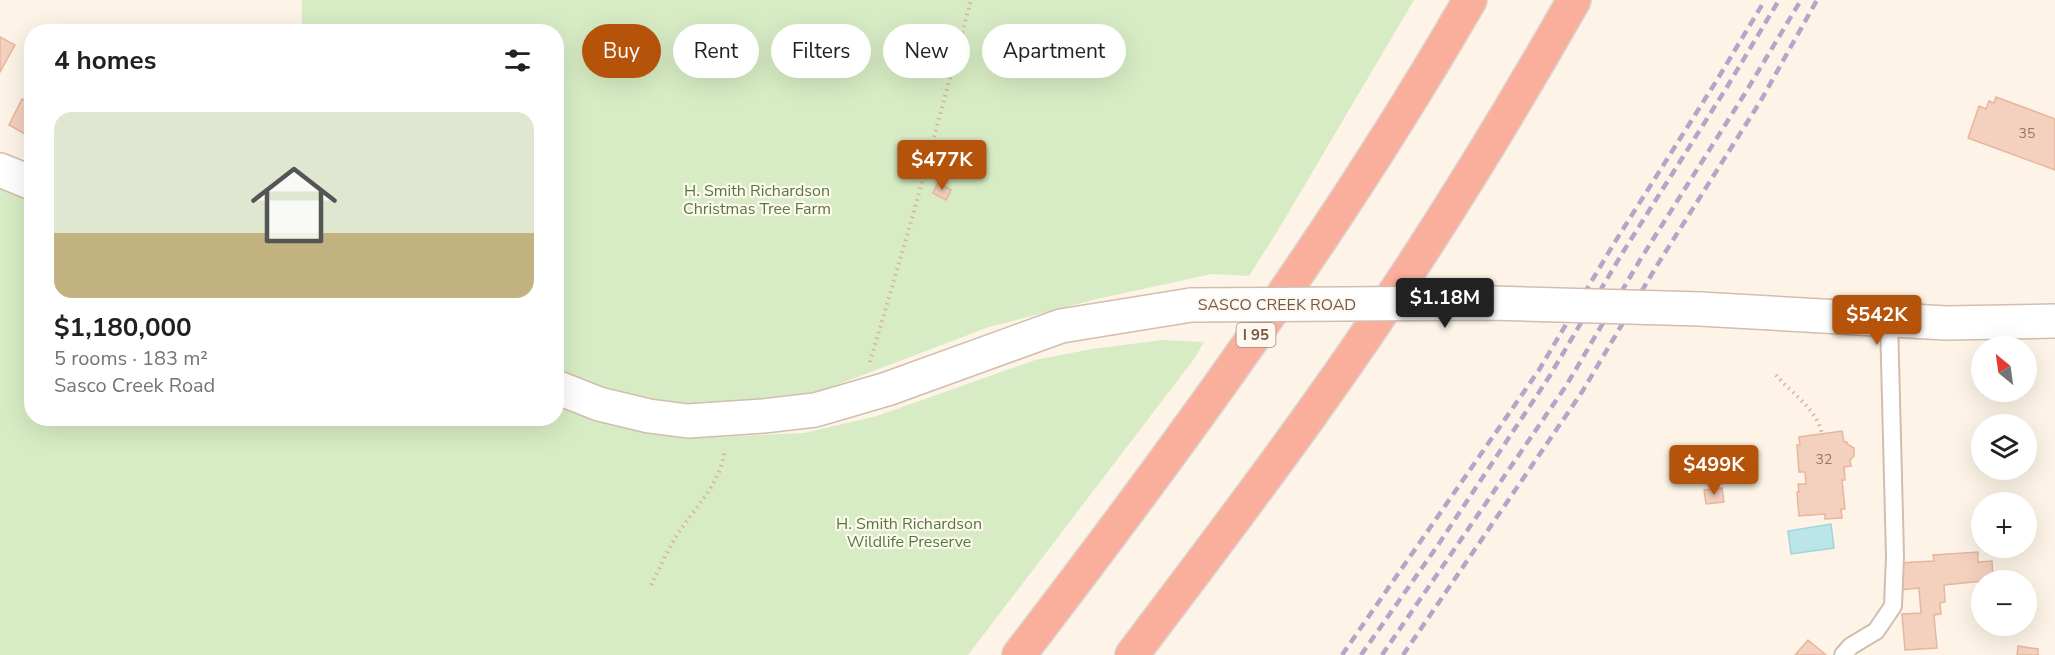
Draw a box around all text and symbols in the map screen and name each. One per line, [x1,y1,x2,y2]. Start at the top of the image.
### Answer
chip: Buy [582,24,661,78]
chip: Rent [673,24,759,78]
chip: Filters [771,24,871,78]
chip: New [883,24,970,78]
chip: Apartment [982,24,1126,78]
text: 4 homes [54,43,156,78]
icon: filters [501,44,534,77]
house number: 35 [2019,124,2035,143]
pin: $477K [900,140,984,191]
text: $477K [911,146,973,173]
icon: home [240,151,348,259]
park label: H. Smith Richardson Christmas Tree Farm [683,180,831,220]
pin: $1.18M [1396,278,1494,329]
text: $1.18M [1410,284,1480,311]
street label: SASCO CREEK ROAD [1198,294,1356,316]
pin: $542K [1835,295,1919,346]
text: $542K [1846,301,1908,328]
text: $1,180,000 [54,310,192,345]
road number: I 95 [1236,323,1276,347]
north arrow [1971,336,2037,402]
map controls [1971,336,2037,636]
text: 5 rooms · 183 m² [54,345,208,372]
text: Sasco Creek Road [54,372,215,399]
button: layers [1971,414,2037,480]
pin: $499K [1672,445,1756,496]
house number: 32 [1816,450,1832,469]
text: $499K [1683,451,1745,478]
button: + [1971,492,2037,558]
park label: H. Smith Richardson Wildlife Preserve [836,513,982,553]
button: − [1971,570,2037,636]

